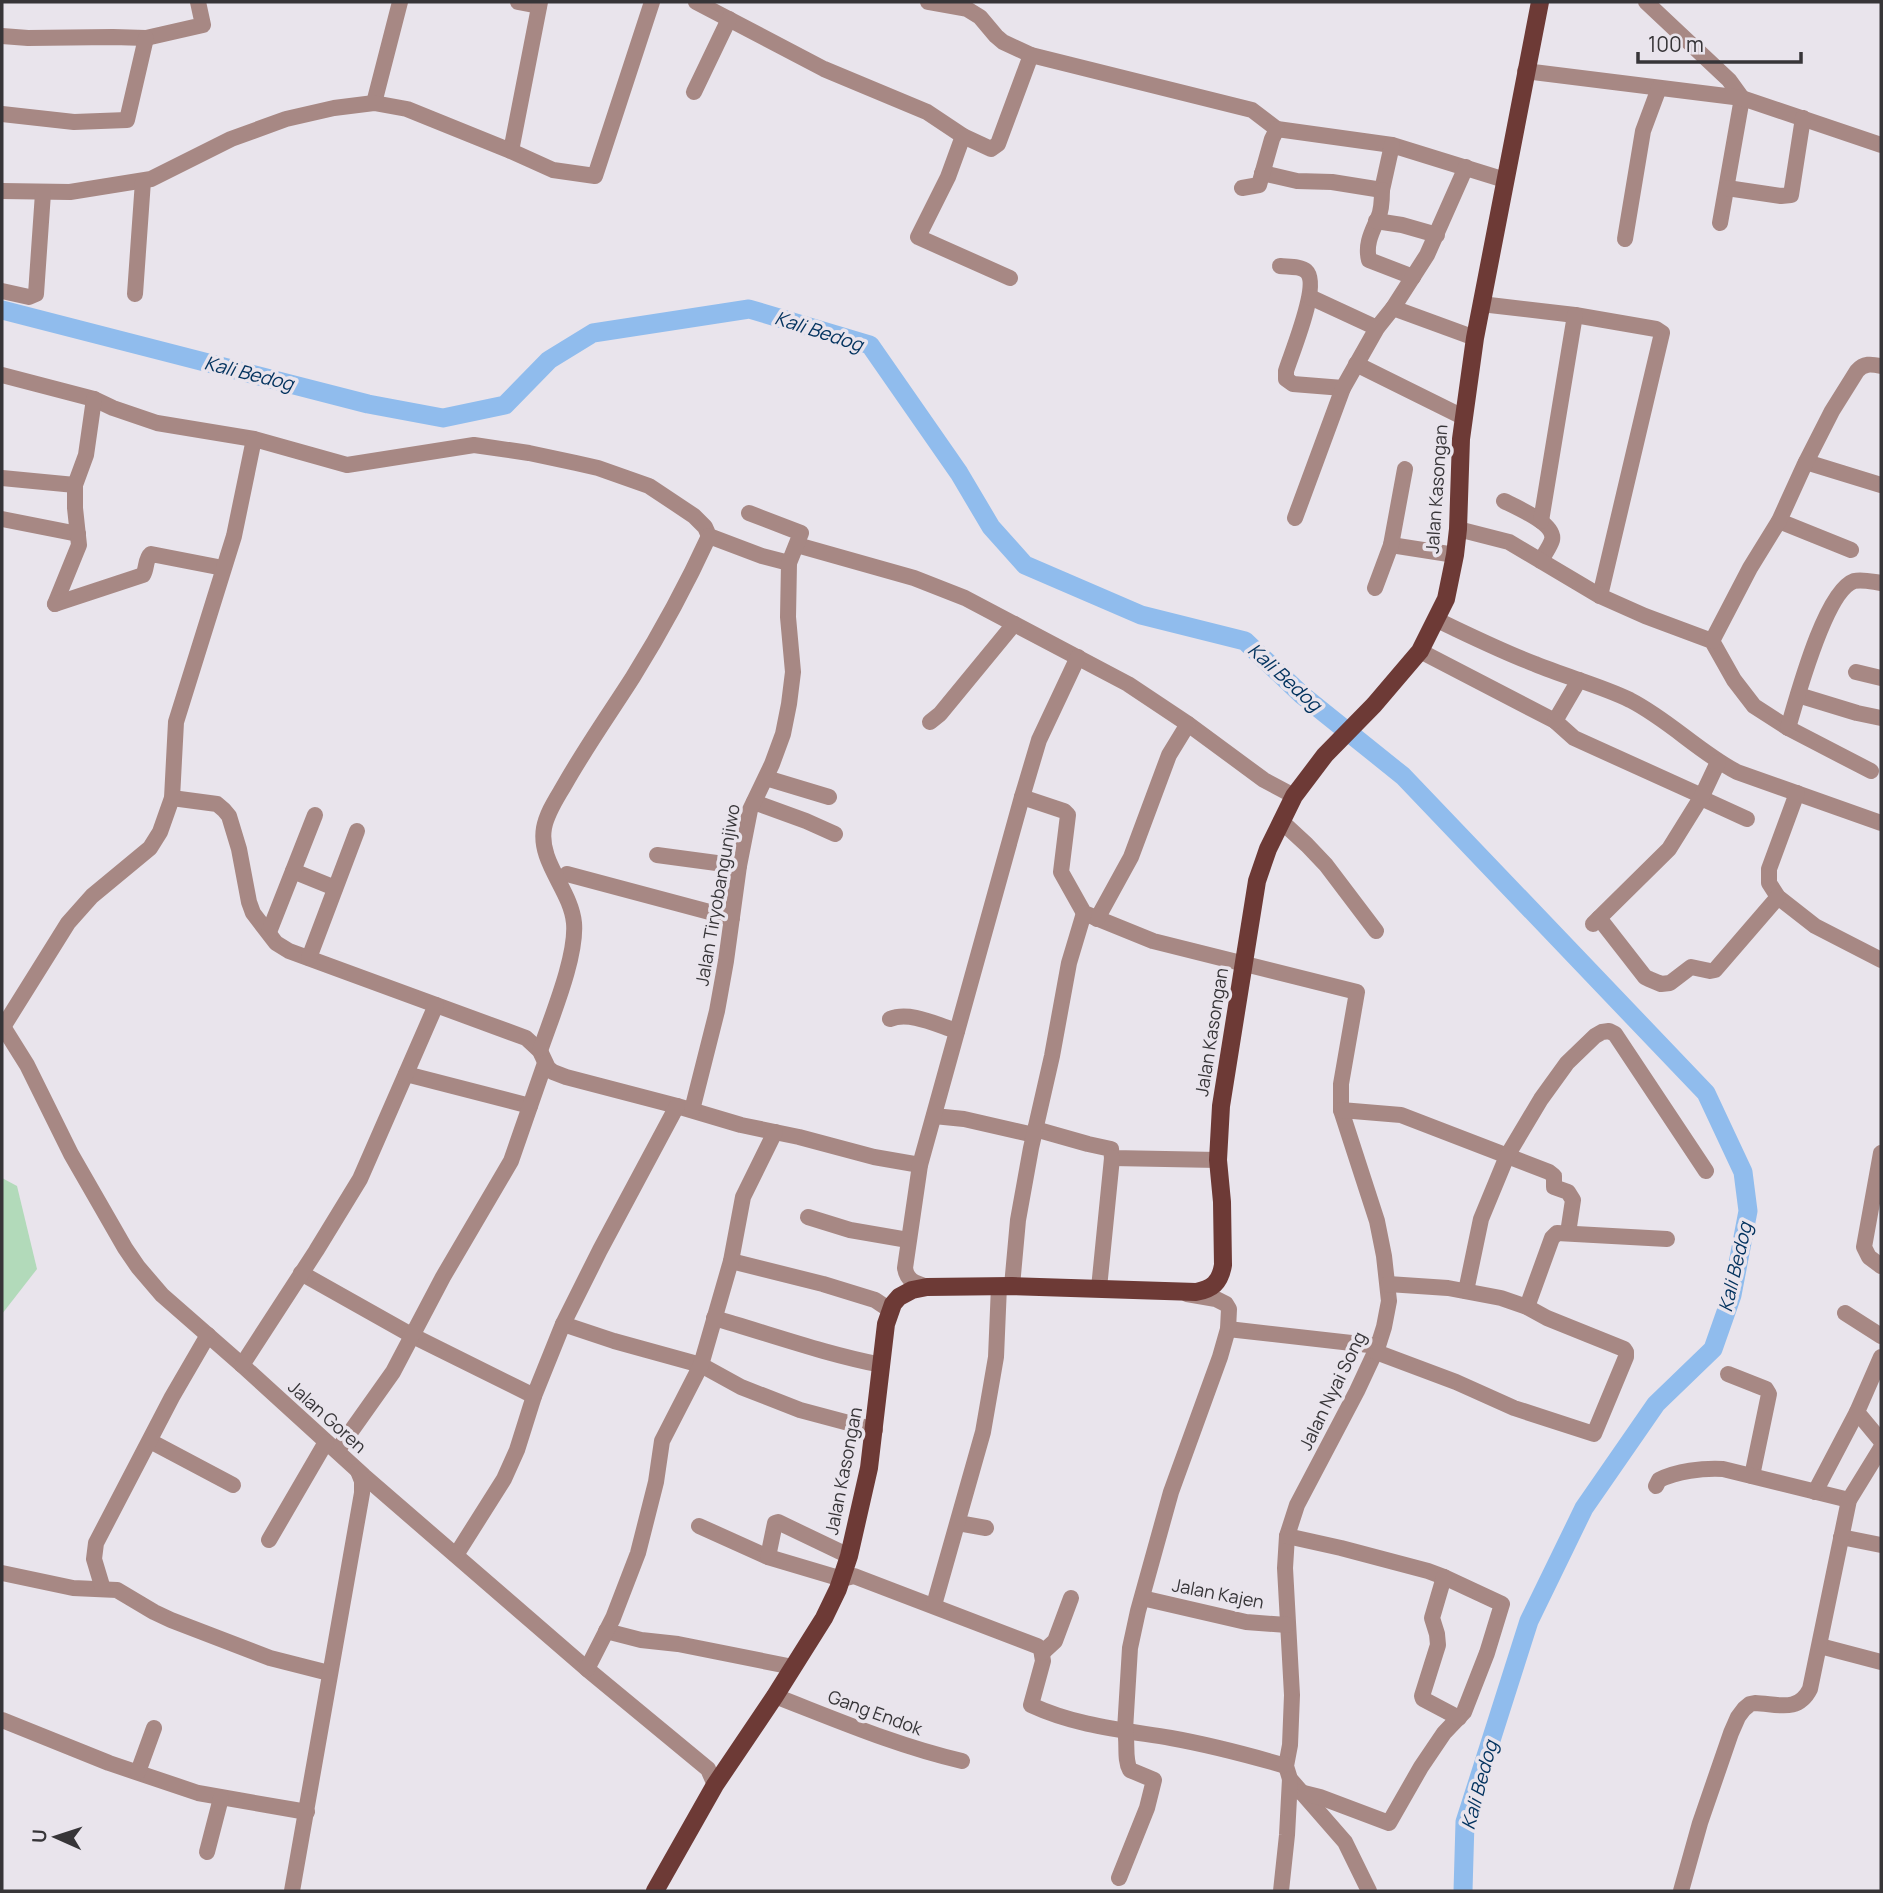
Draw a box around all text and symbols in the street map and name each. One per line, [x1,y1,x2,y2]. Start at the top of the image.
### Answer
scale bar [1638,21,1801,65]
text: 100 m [1648,30,1704,58]
water label: Kali Bedog [772,305,868,358]
water label: Kali Bedog [202,349,298,397]
street label: Jalan Kasongan [1420,423,1452,554]
water label: Kali Bedog [1242,637,1329,718]
street label: Jalan Tiryobangunjiwo [689,802,745,988]
street label: Jalan Kasongan [1189,966,1233,1098]
water label: Kali Bedog [1712,1218,1758,1314]
street label: Jalan Nyai Song [1293,1327,1371,1454]
street label: Jalan Goren [283,1375,372,1458]
street label: Jalan Kasongan [819,1405,867,1537]
street label: Jalan Kajen [1170,1572,1266,1614]
street label: Gang Endok [825,1684,927,1741]
water label: Kali Bedog [1455,1736,1504,1832]
north arrow [21,1802,91,1872]
text: U [26,1829,52,1844]

